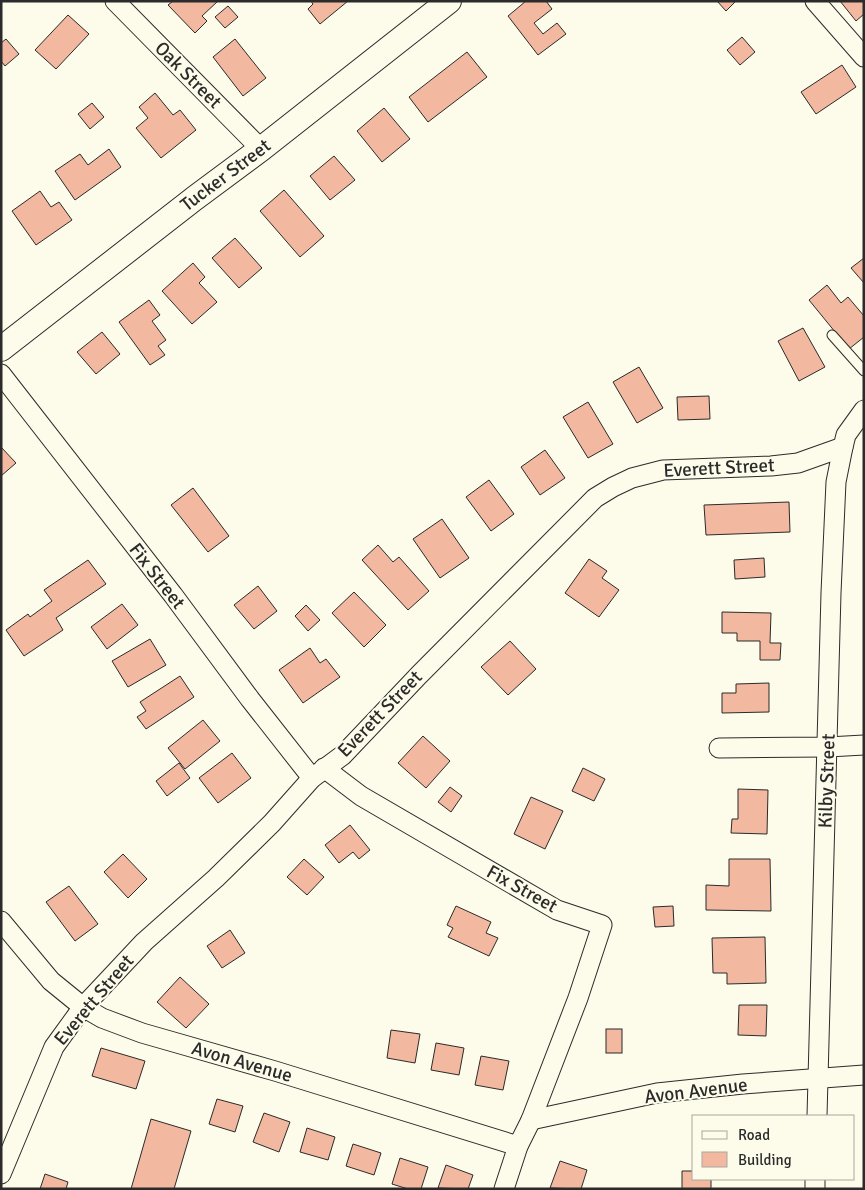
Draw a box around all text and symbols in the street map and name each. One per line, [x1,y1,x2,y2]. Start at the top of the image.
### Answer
street label: Oak Street [149,36,227,114]
street label: Tucker Street [176,134,276,217]
street label: Everett Street [663,453,776,483]
street label: Fix Street [124,538,190,614]
street label: Everett Street [333,665,428,762]
street label: Kilby Street [813,733,841,829]
street label: Fix Street [482,860,562,918]
street label: Everett Street [49,949,139,1050]
street label: Avon Avenue [189,1036,295,1088]
street label: Avon Avenue [643,1073,749,1109]
legend [692,1115,855,1180]
text: Road [738,1126,770,1144]
text: Building [738,1151,792,1169]

